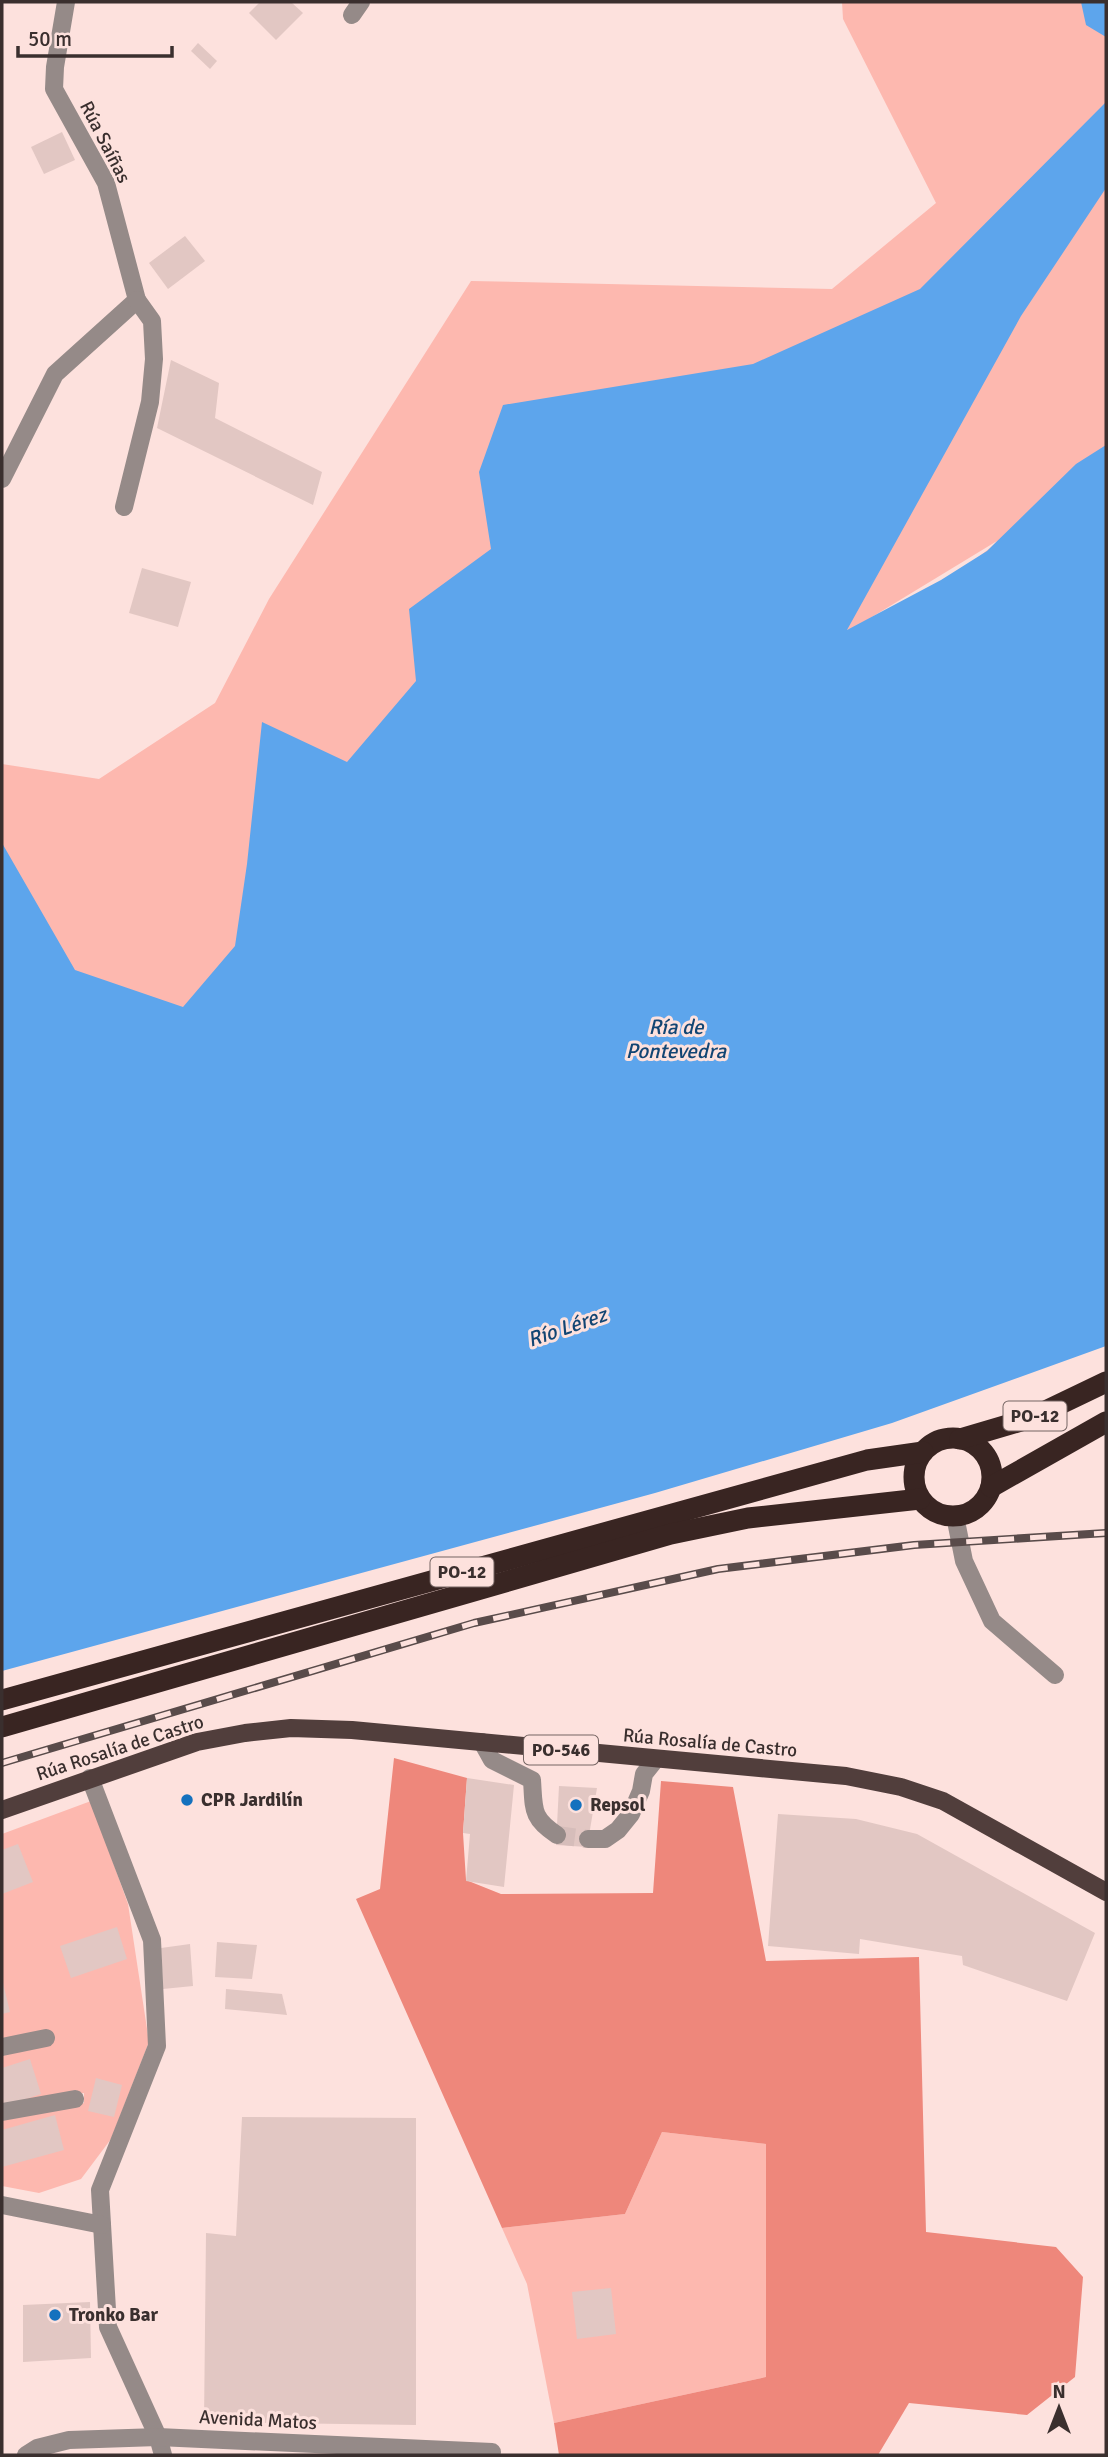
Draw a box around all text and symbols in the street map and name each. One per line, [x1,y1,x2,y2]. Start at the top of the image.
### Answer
scale bar [18,14,172,58]
text: 50 m [28,26,72,52]
street label: Rúa Saíñas [74,97,136,187]
water label: Ría de Pontevedra [626,1014,727,1064]
water label: Río Lérez [524,1301,612,1353]
road number: PO-12 [1004,1401,1066,1430]
road number: PO-12 [430,1558,494,1587]
street label: Rúa Rosalía de Castro [33,1710,207,1786]
street label: Rúa Rosalía de Castro [622,1723,798,1763]
road number: PO-546 [524,1736,598,1764]
place label: CPR Jardilín [201,1788,303,1812]
marker: CPR Jardilín [179,1792,195,1808]
place label: Repsol [590,1793,645,1817]
marker: Repsol [568,1797,584,1813]
place label: Tronko Bar [69,2303,159,2327]
marker: Tronko Bar [47,2307,63,2323]
north arrow [1024,2373,1094,2443]
text: N [1052,2380,1066,2404]
street label: Avenida Matos [198,2405,318,2435]

